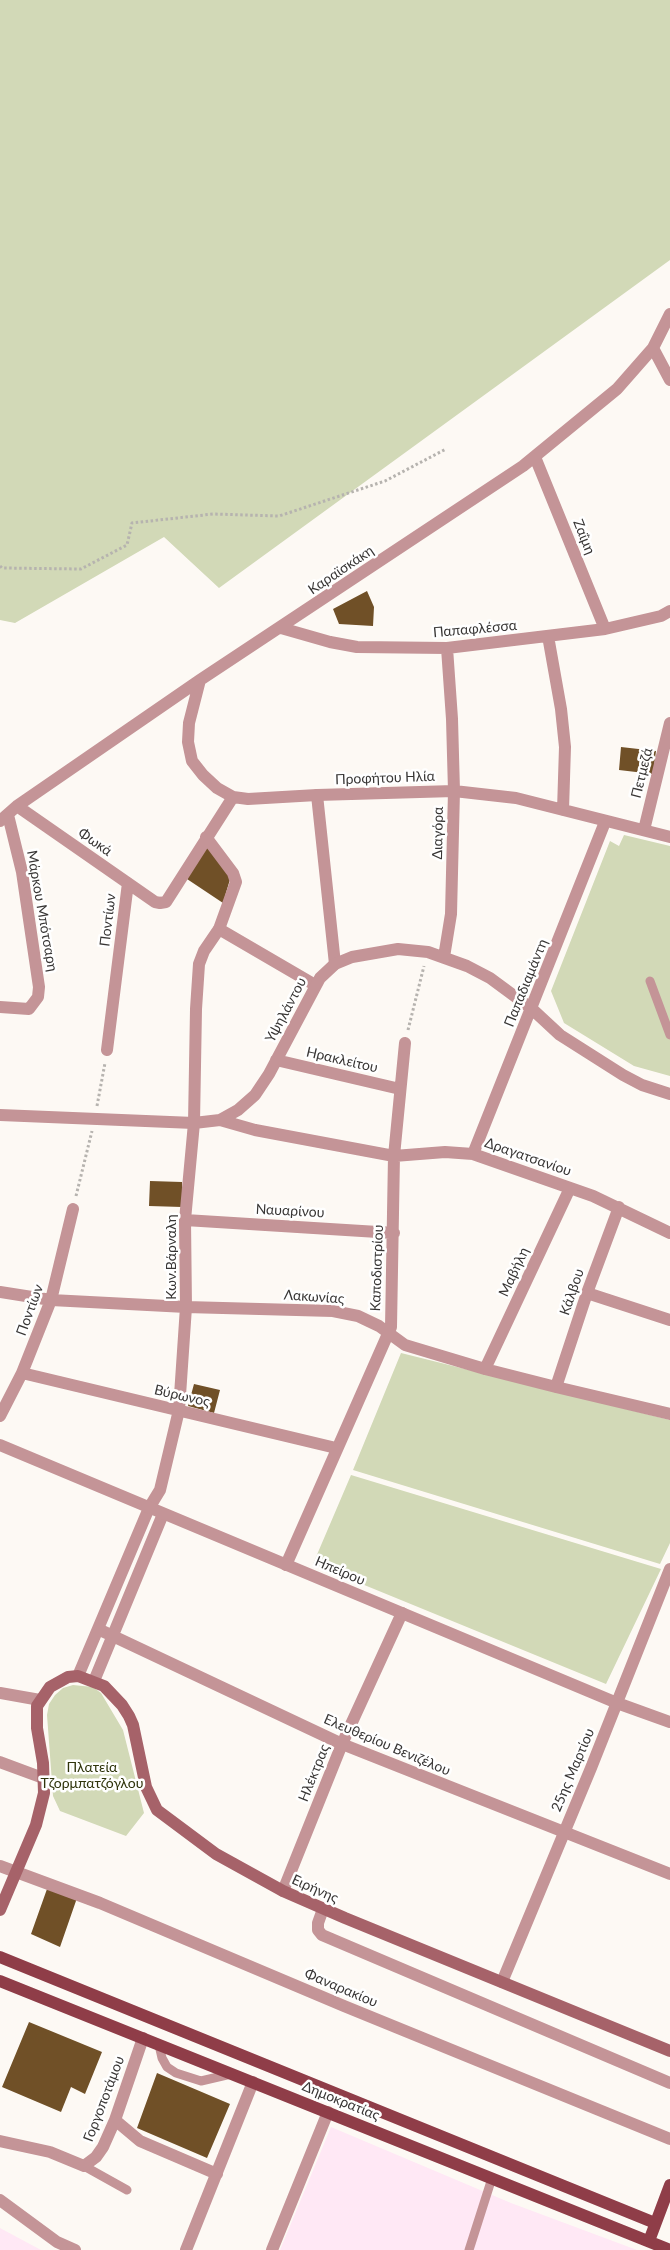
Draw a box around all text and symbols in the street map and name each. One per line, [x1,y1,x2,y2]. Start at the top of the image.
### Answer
street label: Ζαΐμη [569,517,599,557]
street label: Καραϊσκάκη [305,542,377,598]
street label: Παπαφλέσσα [432,617,518,641]
street label: Πετμεζά [628,746,656,800]
street label: Προφήτου Ηλία [335,768,435,788]
street label: Διαγόρα [429,806,447,860]
street label: Φωκά [75,824,115,860]
street label: Μάρκου Μπότσαρη [23,849,61,973]
street label: Ποντίων [96,892,120,948]
street label: Παπαδιαμάντη [501,936,551,1030]
street label: Υψηλάντου [262,975,310,1045]
street label: Ηρακλείτου [305,1044,379,1076]
street label: Δραγατσανίου [482,1134,574,1180]
street label: Ναυαρίνου [255,1201,325,1221]
street label: Κων.Βάρναλη [163,1214,179,1300]
street label: Καποδιστρίου [367,1224,387,1312]
street label: Μαβήλη [495,1245,533,1299]
street label: Κάλβου [556,1267,588,1317]
street label: Ποντίων [13,1282,47,1338]
street label: Λακωνίας [283,1287,345,1307]
street label: Βύρωνος [153,1381,211,1411]
street label: Ηπείρου [312,1553,368,1589]
street label: Ελευθερίου Βενιζέλου [321,1711,453,1779]
street label: 25ης Μαρτίου [548,1726,598,1814]
street label: Ηλέκτρας [295,1742,333,1804]
park label: Πλατεία Τζορμπατζόγλου [41,1759,143,1791]
street label: Ειρήνης [289,1871,341,1907]
street label: Φαναρακίου [302,1965,380,2011]
street label: Γοργοποτάμου [80,2054,128,2144]
street label: Δημοκρατίας [300,2078,382,2124]

